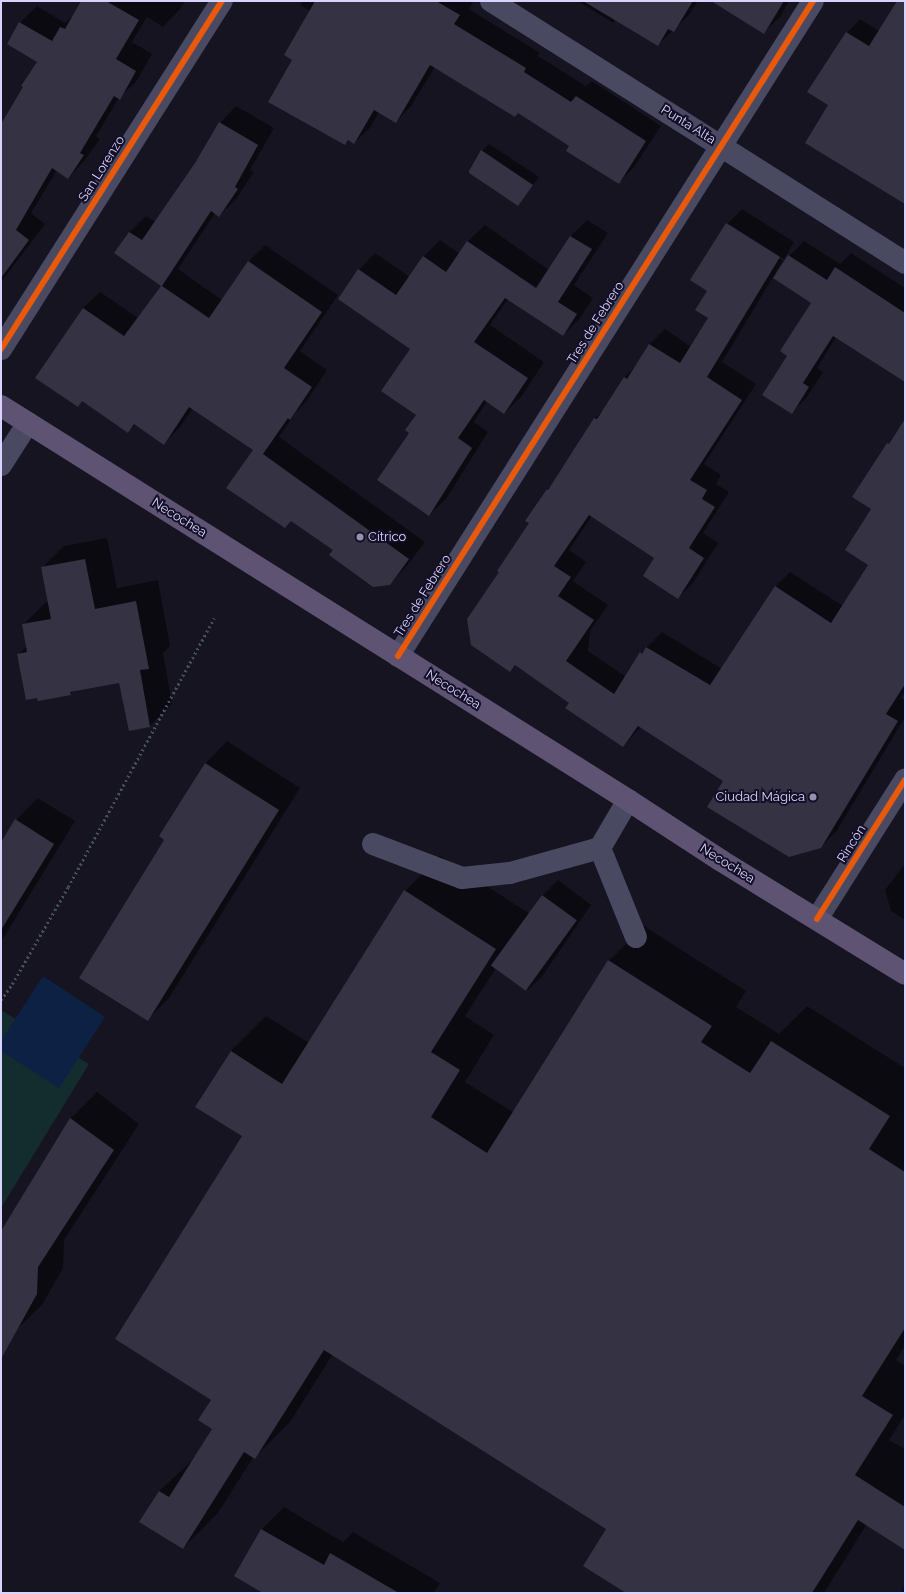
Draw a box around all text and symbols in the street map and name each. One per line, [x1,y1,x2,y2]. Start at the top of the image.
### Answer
street label: Punta Alta [658,102,718,148]
street label: San Lorenzo [76,133,128,205]
street label: Tres de Febrero [564,279,628,367]
street label: Necochea [149,495,209,541]
place label: Cítrico [368,529,406,545]
marker: Cítrico [355,532,365,542]
street label: Tres de Febrero [391,552,455,640]
street label: Necochea [423,667,483,713]
place label: Ciudad Mágica [715,789,805,805]
marker: Ciudad Mágica [808,792,818,802]
street label: Rincón [834,822,870,866]
street label: Necochea [697,841,757,887]

